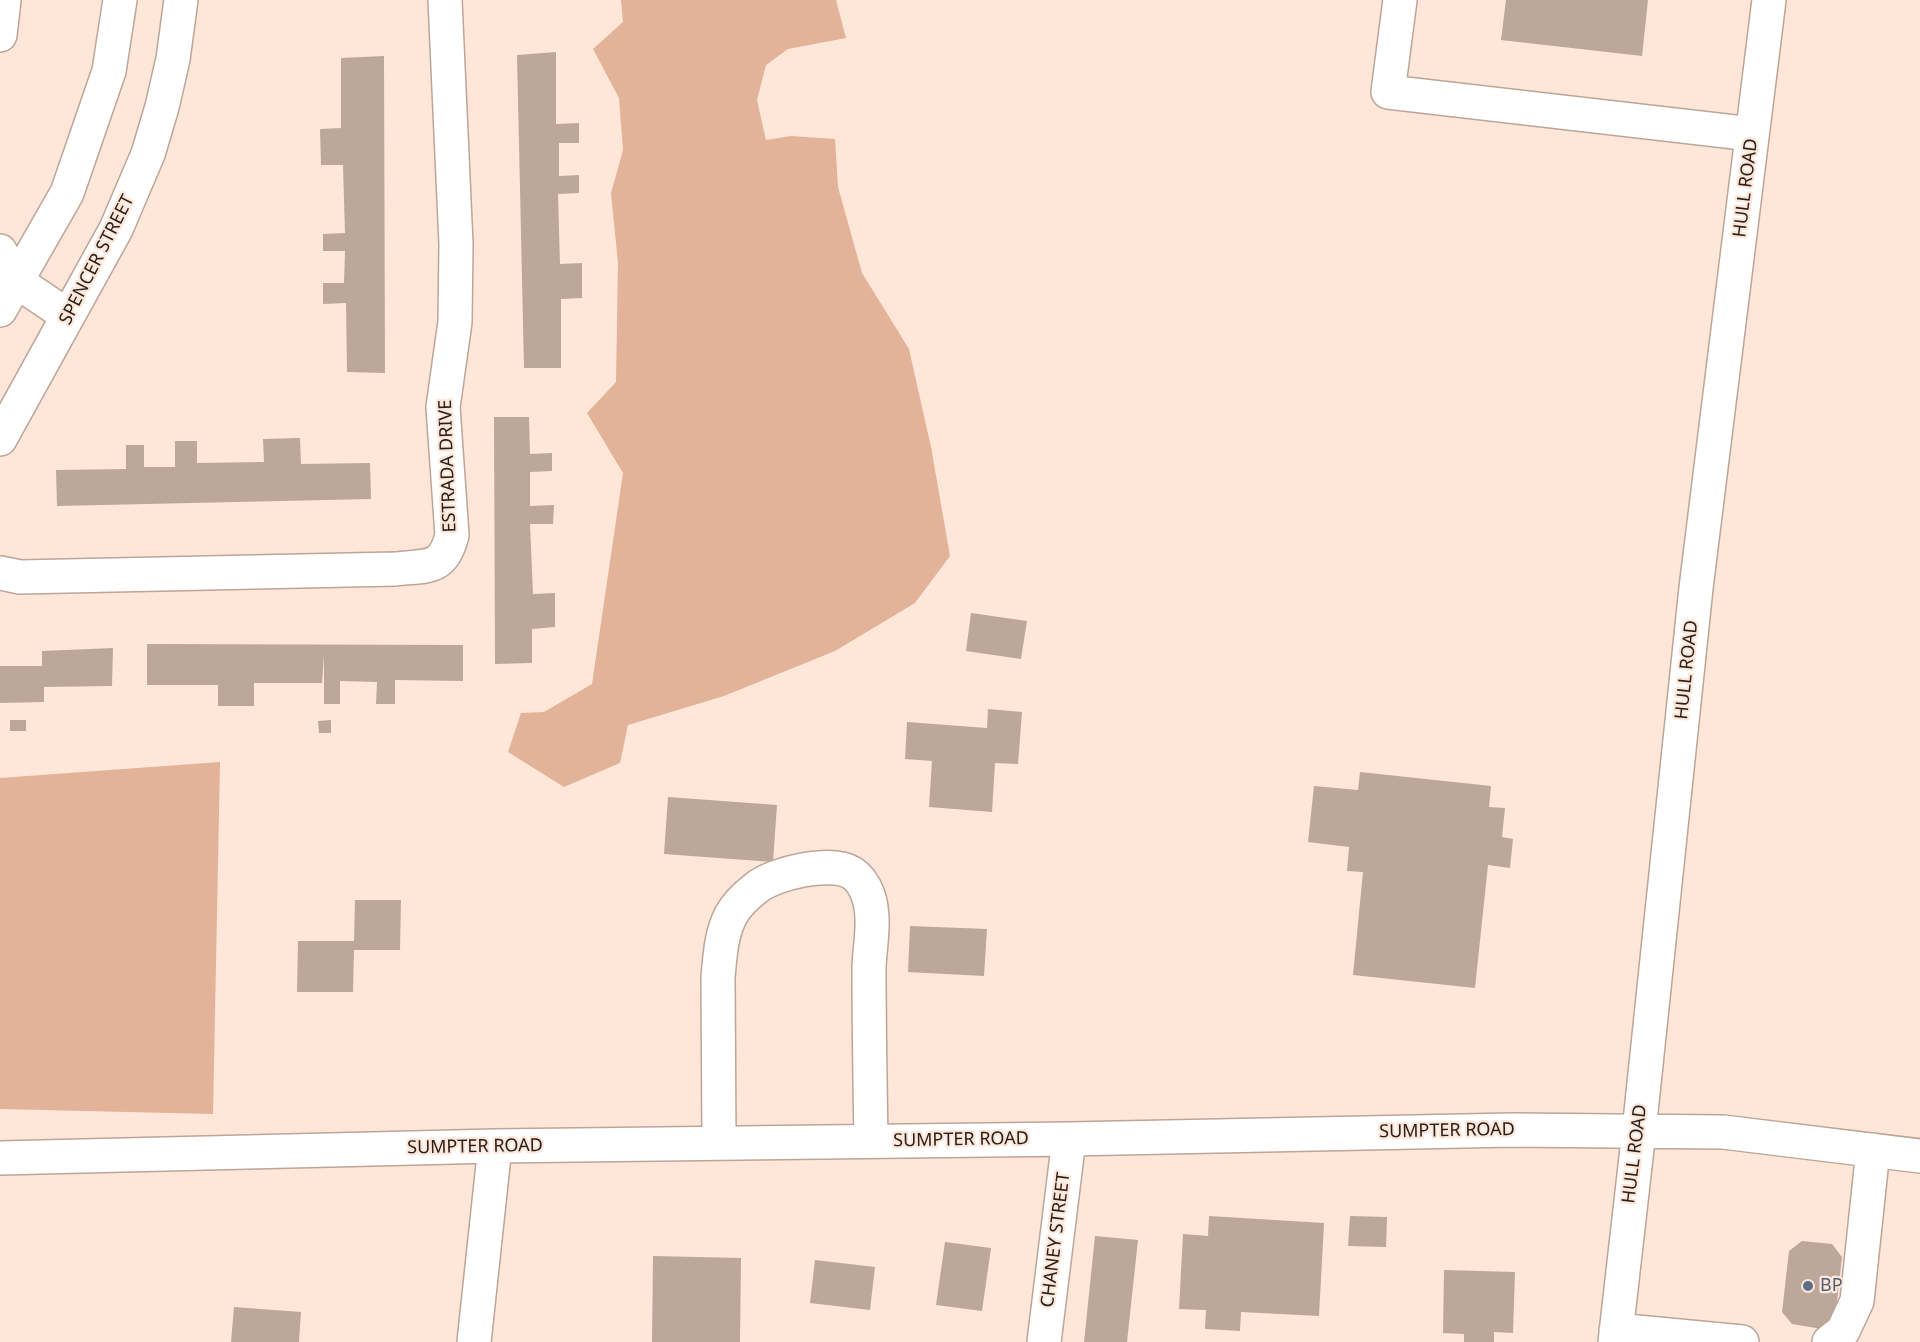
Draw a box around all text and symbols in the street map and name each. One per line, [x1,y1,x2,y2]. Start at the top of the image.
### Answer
street label: HULL ROAD [1729,137,1763,239]
street label: SPENCER STREET [55,191,139,329]
street label: ESTRADA DRIVE [435,399,461,533]
street label: HULL ROAD [1671,619,1703,721]
street label: HULL ROAD [1618,1103,1652,1205]
street label: SUMPTER ROAD [1379,1119,1515,1143]
street label: SUMPTER ROAD [893,1128,1029,1152]
street label: SUMPTER ROAD [407,1135,543,1159]
street label: CHANEY STREET [1037,1171,1075,1309]
place label: BP [1820,1275,1843,1297]
marker: BP [1801,1279,1815,1293]

